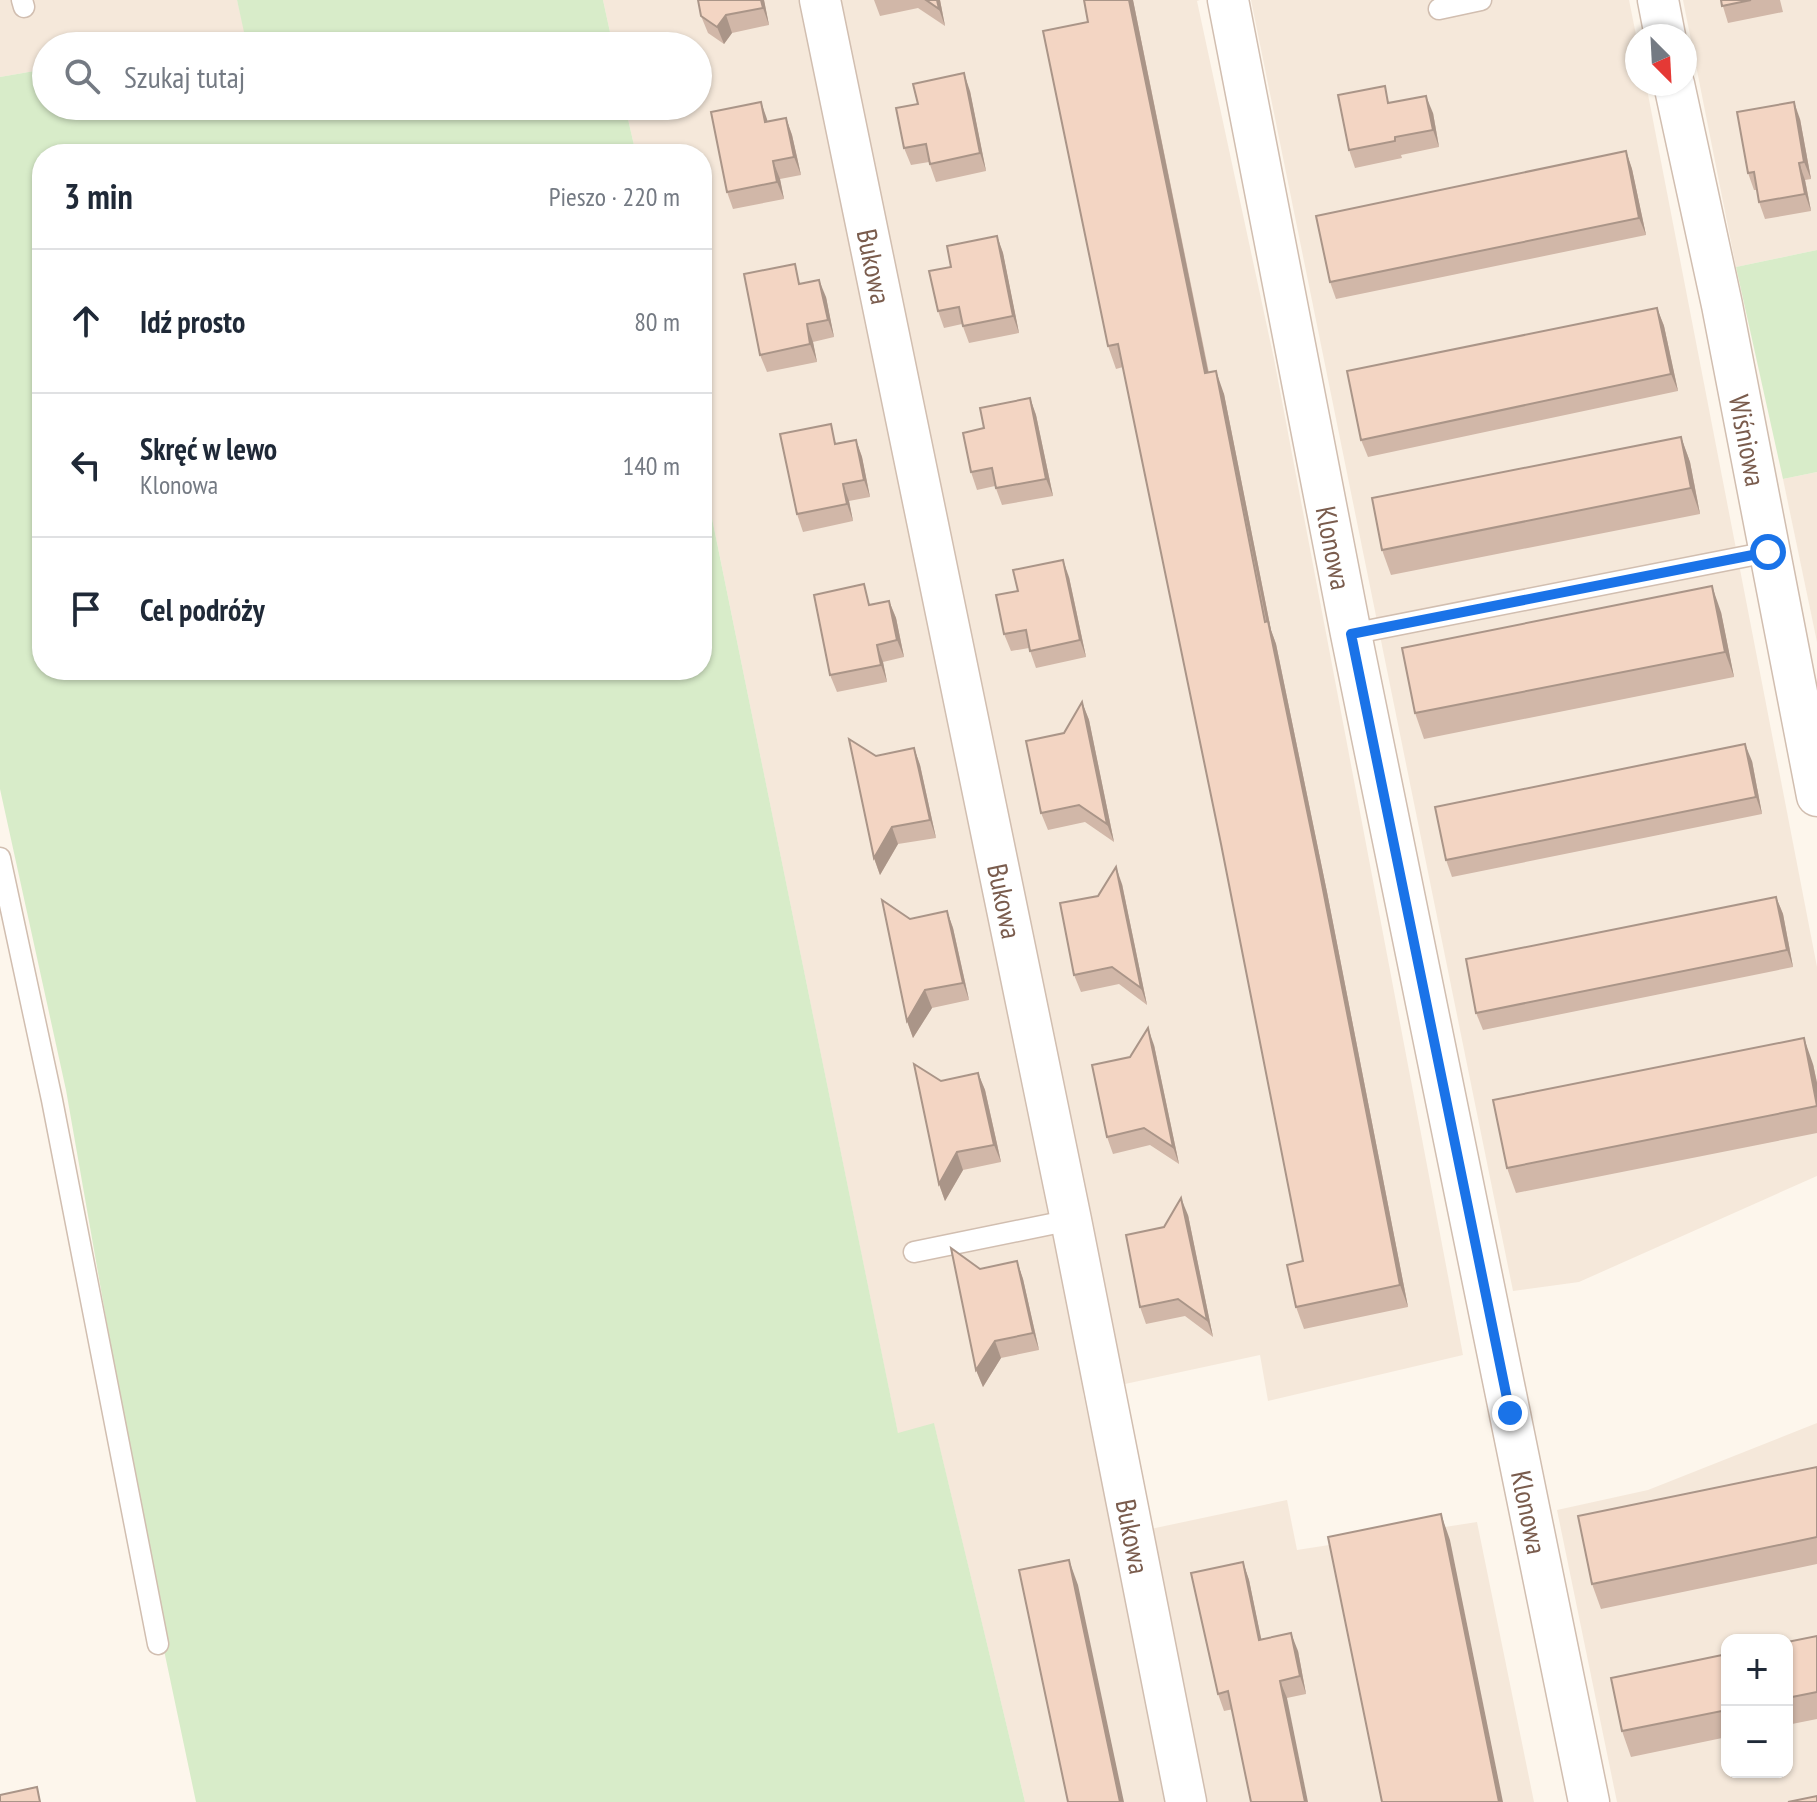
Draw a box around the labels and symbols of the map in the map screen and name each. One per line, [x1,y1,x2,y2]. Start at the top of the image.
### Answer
north arrow [1625,24,1697,96]
street label: Bukowa [849,226,901,307]
street label: Wiśniowa [1721,391,1775,489]
street label: Klonowa [1308,503,1360,593]
route start [1750,534,1786,570]
street label: Bukowa [980,860,1031,942]
route end [1492,1395,1528,1431]
street label: Klonowa [1503,1467,1556,1557]
street label: Bukowa [1108,1496,1159,1577]

